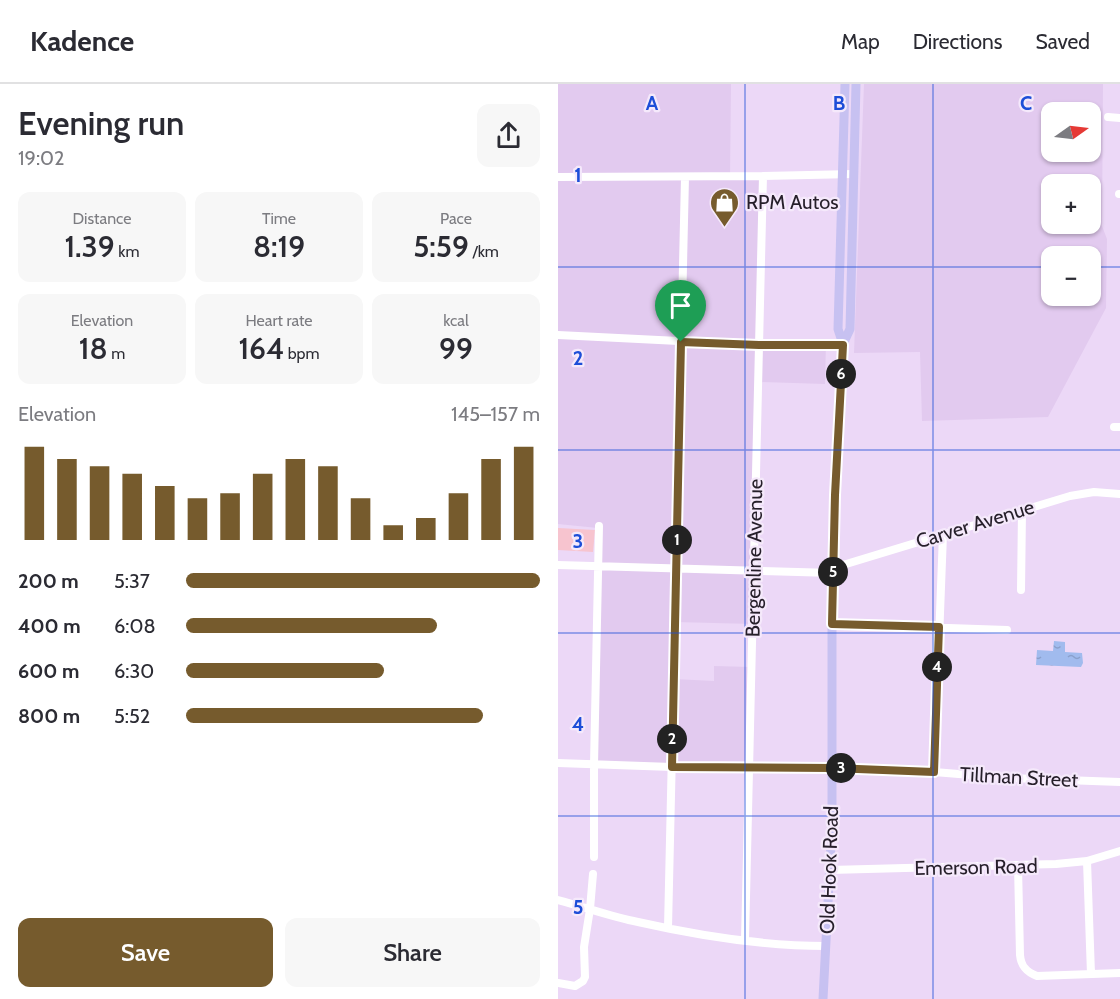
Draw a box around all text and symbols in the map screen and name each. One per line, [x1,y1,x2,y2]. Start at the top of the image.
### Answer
text: Kadence [30,24,134,58]
text: Map [841,29,880,54]
text: Directions [913,29,1002,54]
text: Saved [1035,29,1090,54]
text: A [646,91,659,115]
text: B [833,91,845,115]
text: C [1020,91,1032,115]
north arrow [1041,102,1101,162]
map controls [1041,102,1101,306]
text: Evening run [18,103,184,143]
button: share [477,104,540,167]
text: 19:02 [18,146,64,170]
text: 1 [574,163,582,187]
button: + [1041,174,1101,234]
shop icon: RPM Autos [709,186,741,228]
place label: RPM Autos [746,190,839,214]
text: Distance [73,209,131,228]
text: Time [262,209,296,228]
text: Pace [440,209,472,228]
text: 1.39 [64,228,115,265]
text: 8:19 [253,228,305,265]
text: 5:59 [413,228,469,265]
text: km [115,242,140,261]
text: /km [469,242,499,261]
button: − [1041,246,1101,306]
pin [655,280,706,342]
icon: arrive [664,289,697,322]
text: Elevation [71,311,133,330]
text: Heart rate [246,311,312,330]
text: kcal [443,311,469,330]
text: 18 [79,330,108,367]
text: 164 [238,330,284,367]
text: 99 [439,330,473,367]
text: m [108,344,125,363]
text: bpm [284,344,320,363]
text: 2 [573,346,583,370]
pin: 6 [826,359,856,389]
text: 6 [837,364,846,383]
text: Elevation [18,402,96,426]
text: 145–157 m [451,402,540,426]
street label: Bergenline Avenue [741,479,767,637]
street label: Carver Avenue [913,495,1037,553]
pin: 1 [662,525,692,555]
text: 3 [573,529,583,553]
text: 1 [674,530,680,549]
pin: 5 [818,557,848,587]
text: 5 [829,562,837,581]
text: 200 m [18,569,79,593]
text: 5:37 [114,569,150,593]
text: 400 m [18,614,81,638]
text: 6:08 [114,614,156,638]
pin: 4 [922,652,952,682]
text: 4 [932,657,942,676]
text: 600 m [18,659,79,683]
text: 6:30 [114,659,154,683]
text: 800 m [18,704,80,728]
text: 5:52 [114,704,150,728]
text: 4 [572,712,584,736]
pin: 2 [657,724,687,754]
text: 2 [668,729,676,748]
pin: 3 [826,753,856,783]
text: 3 [837,758,845,777]
street label: Tillman Street [959,762,1079,792]
street label: Old Hook Road [815,806,843,934]
street label: Emerson Road [914,854,1038,880]
text: 5 [573,895,583,919]
button: Save [18,918,273,987]
button: Share [285,918,540,987]

